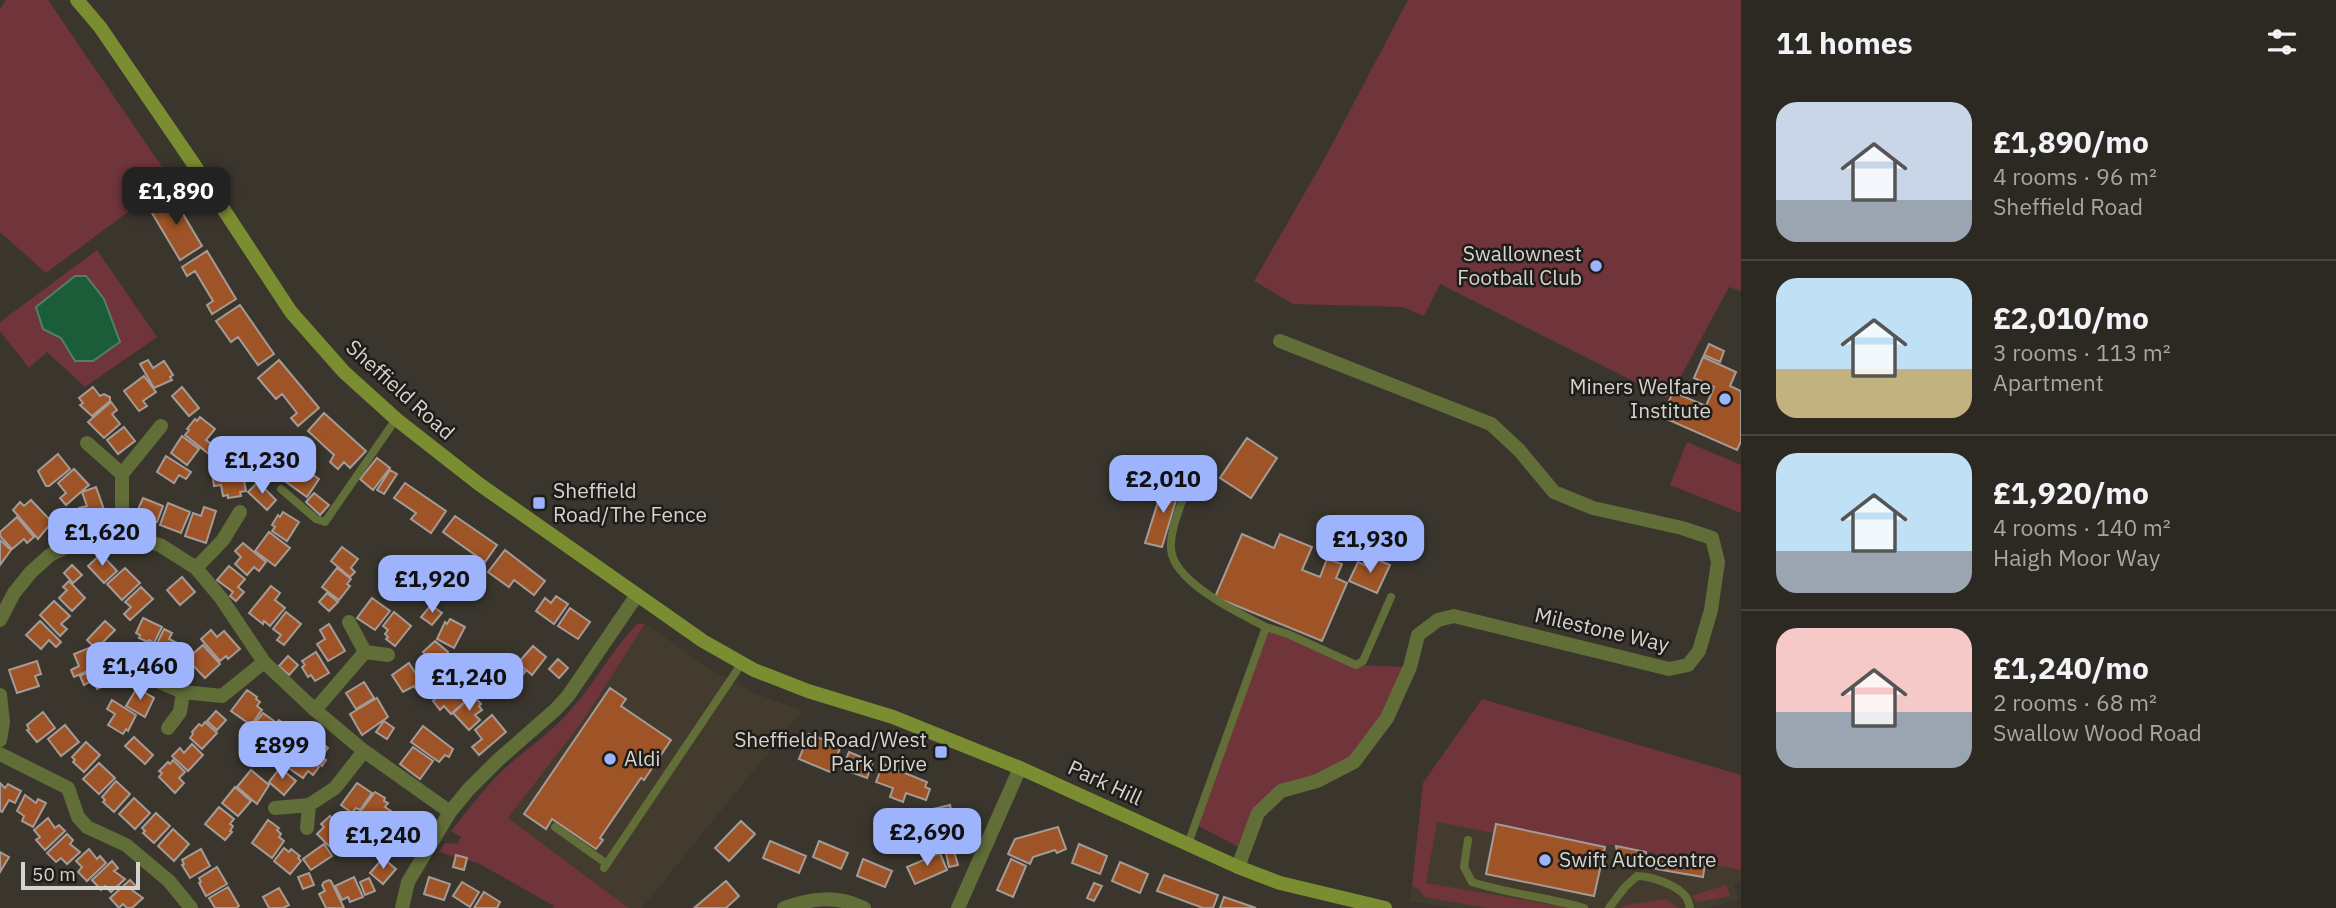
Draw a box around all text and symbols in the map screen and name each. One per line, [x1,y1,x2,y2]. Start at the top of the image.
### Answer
text: 11 homes [1776,23,1913,62]
icon: filters [2263,23,2301,61]
text: £1,890/mo [1993,122,2149,161]
icon: home [1832,130,1916,214]
text: 4 rooms · 96 m² [1993,161,2157,191]
pin: £1,890 [119,168,233,227]
text: £1,890 [138,175,214,205]
text: Sheffield Road [1993,191,2143,221]
place label: Swallownest Football Club [1457,239,1582,291]
marker: Swallownest Football Club [1588,258,1604,274]
text: £2,010/mo [1993,298,2149,337]
icon: home [1832,306,1916,390]
street label: Sheffield Road [340,333,461,446]
text: 3 rooms · 113 m² [1993,337,2171,367]
text: Apartment [1993,367,2104,397]
place label: Miners Welfare Institute [1570,372,1711,424]
marker: Miners Welfare Institute [1717,391,1733,407]
pin: £1,230 [205,436,319,496]
text: £1,230 [224,444,300,474]
pin: £2,010 [1106,456,1220,515]
text: £2,010 [1125,463,1201,493]
text: £1,920/mo [1993,473,2149,512]
place label: Sheffield Road/The Fence [553,476,707,528]
icon: home [1832,481,1916,565]
marker: Sheffield Road/The Fence [531,495,547,511]
pin: £1,620 [45,508,159,568]
text: 4 rooms · 140 m² [1993,512,2171,542]
text: £1,620 [64,516,140,546]
pin: £1,930 [1313,516,1427,575]
text: £1,930 [1332,523,1408,553]
text: Haigh Moor Way [1993,542,2160,572]
pin: £1,920 [375,556,489,615]
text: £1,920 [394,563,470,593]
street label: Milestone Way [1532,600,1673,658]
pin: £1,460 [83,642,197,702]
text: £1,240/mo [1993,648,2149,687]
text: £1,460 [102,650,178,680]
pin: £1,240 [412,654,526,713]
icon: home [1832,656,1916,740]
text: £1,240 [431,661,507,691]
text: 2 rooms · 68 m² [1993,687,2157,717]
text: Swallow Wood Road [1993,717,2202,747]
pin: £899 [241,722,323,781]
place label: Sheffield Road/West Park Drive [734,725,927,777]
text: £899 [255,729,309,759]
place label: Aldi [624,744,661,772]
marker: Sheffield Road/West Park Drive [933,744,949,760]
marker: Aldi [602,751,618,767]
street label: Park Hill [1064,753,1147,812]
pin: £2,690 [870,808,984,868]
pin: £1,240 [326,812,440,871]
text: £2,690 [889,816,965,846]
text: £1,240 [345,819,421,849]
place label: Swift Autocentre [1559,845,1717,873]
marker: Swift Autocentre [1537,852,1553,868]
scale bar [21,859,140,891]
text: 50 m [32,862,76,886]

